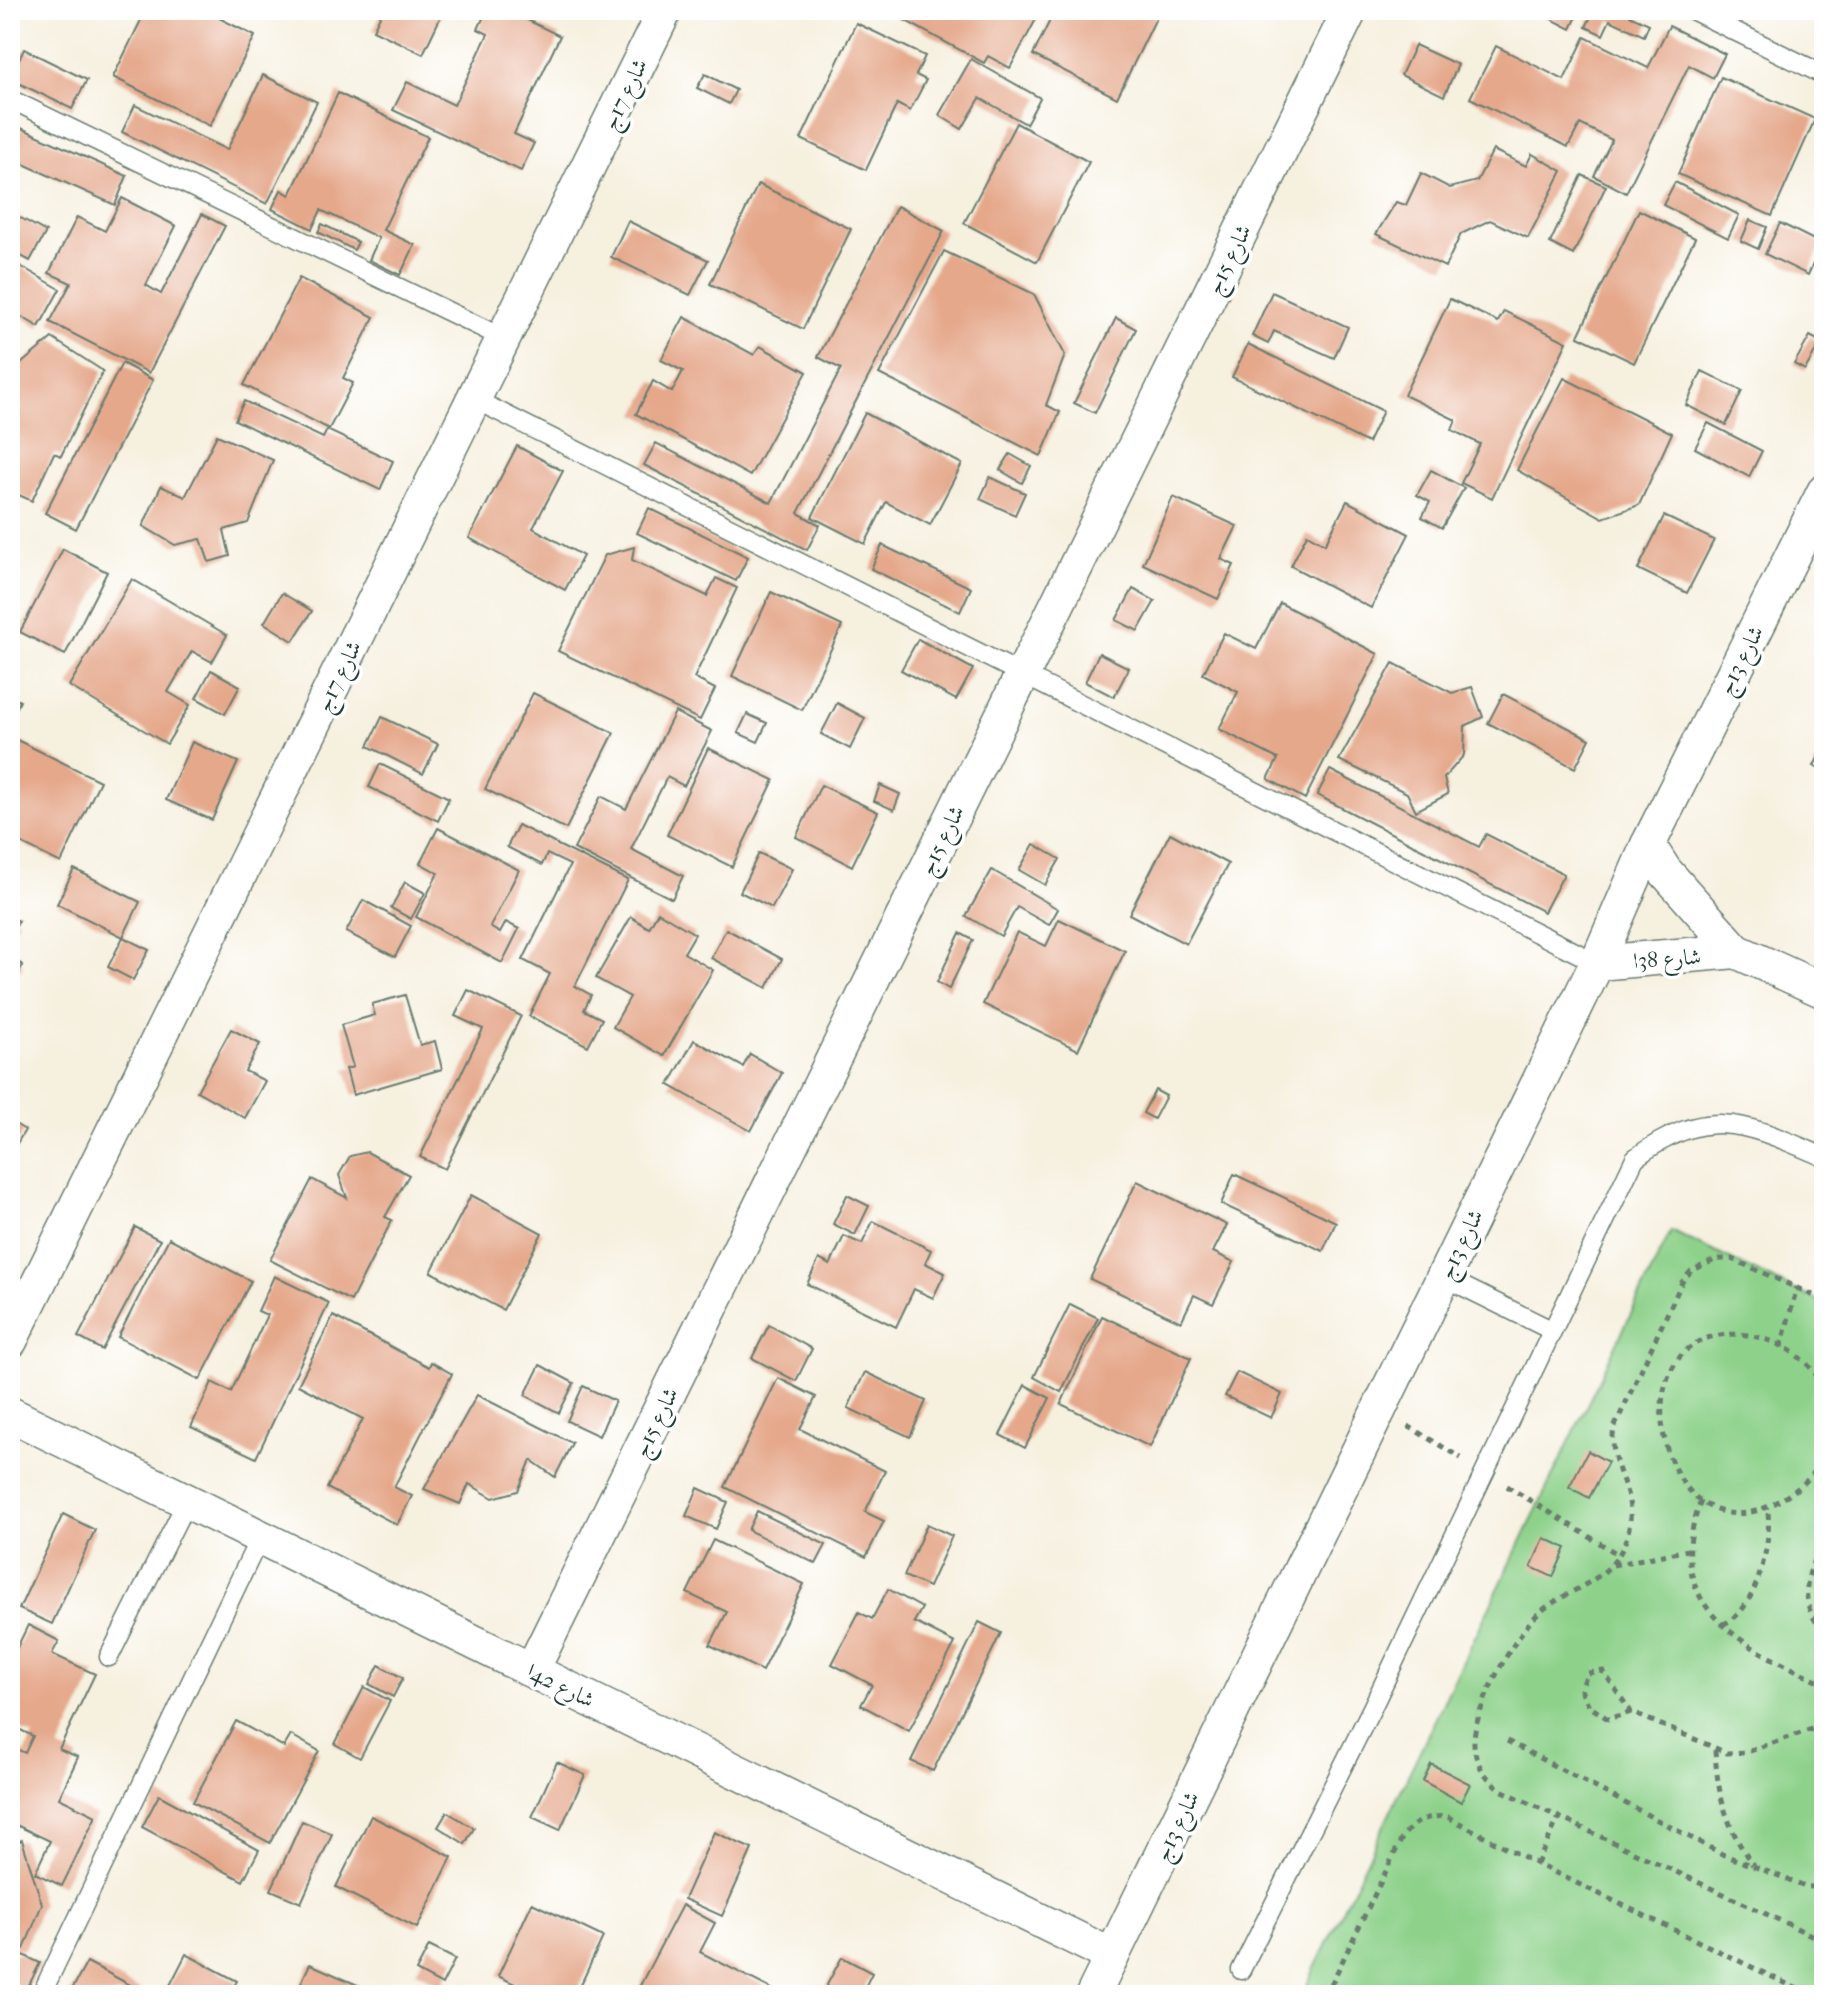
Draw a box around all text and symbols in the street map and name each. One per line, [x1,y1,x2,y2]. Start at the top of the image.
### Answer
street label: شارع 17ج [597,55,659,137]
street label: شارع 15ج [1201,220,1262,301]
street label: شارع 13ج [1712,621,1775,702]
street label: شارع 17ج [311,637,373,719]
street label: شارع 15ج [914,801,975,882]
street label: شارع 38ا [1632,944,1702,979]
street label: شارع 13ج [1433,1205,1494,1286]
street label: شارع 15ج [628,1383,689,1464]
street label: شارع 42ا [520,1658,599,1718]
street label: شارع 13ج [1149,1787,1210,1868]

